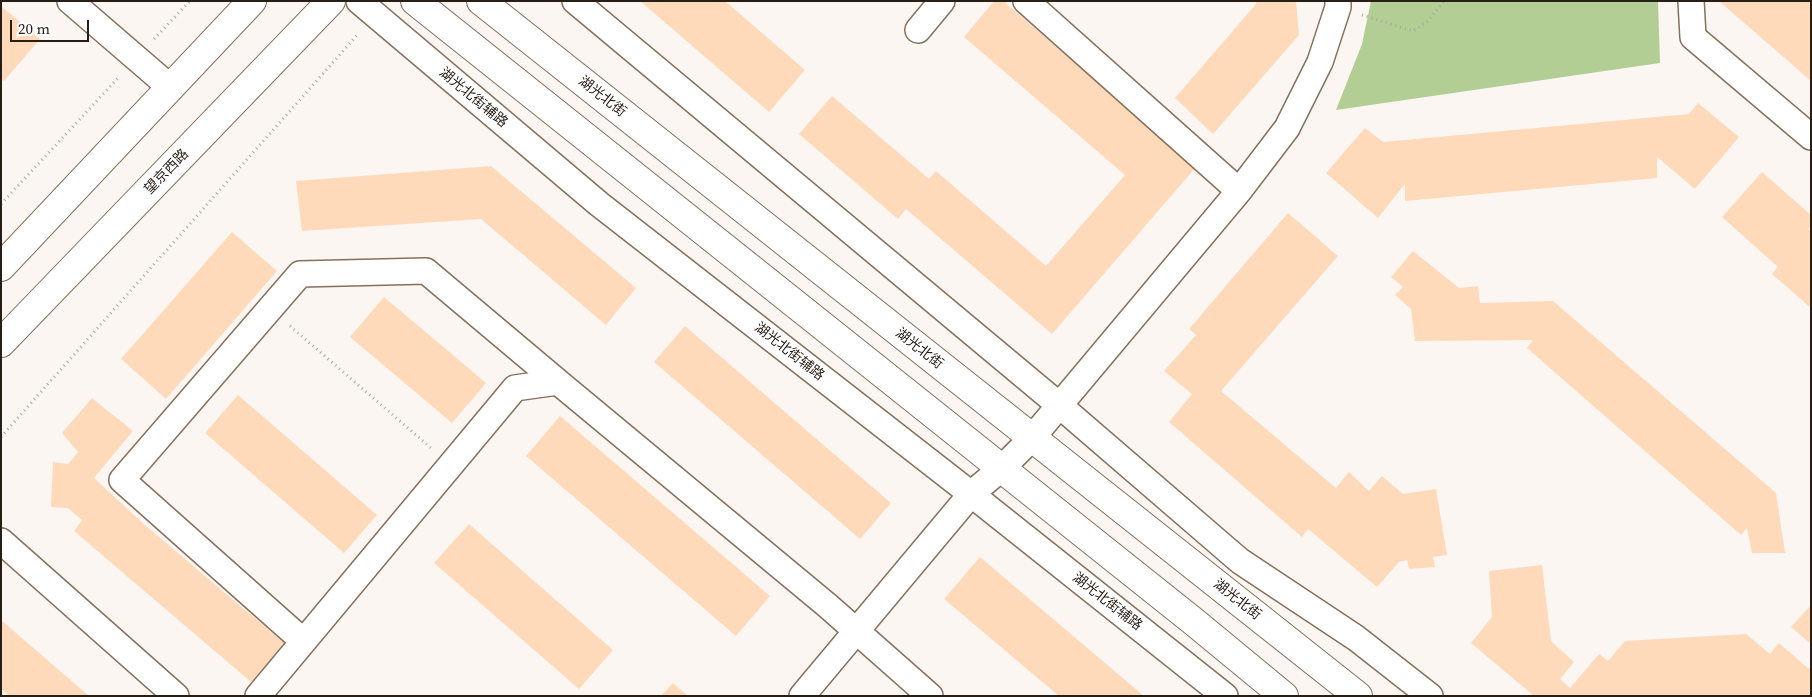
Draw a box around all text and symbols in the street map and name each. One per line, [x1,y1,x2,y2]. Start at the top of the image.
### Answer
scale bar [12,10,91,42]
text: 20 m [18,18,50,39]
street label: 湖光北街辅路 [435,65,511,131]
street label: 湖光北街 [575,73,629,121]
street label: 望京西路 [142,146,192,198]
street label: 湖光北街辅路 [751,320,827,384]
street label: 湖光北街 [892,325,946,373]
street label: 湖光北街辅路 [1069,570,1145,634]
street label: 湖光北街 [1210,576,1264,624]

